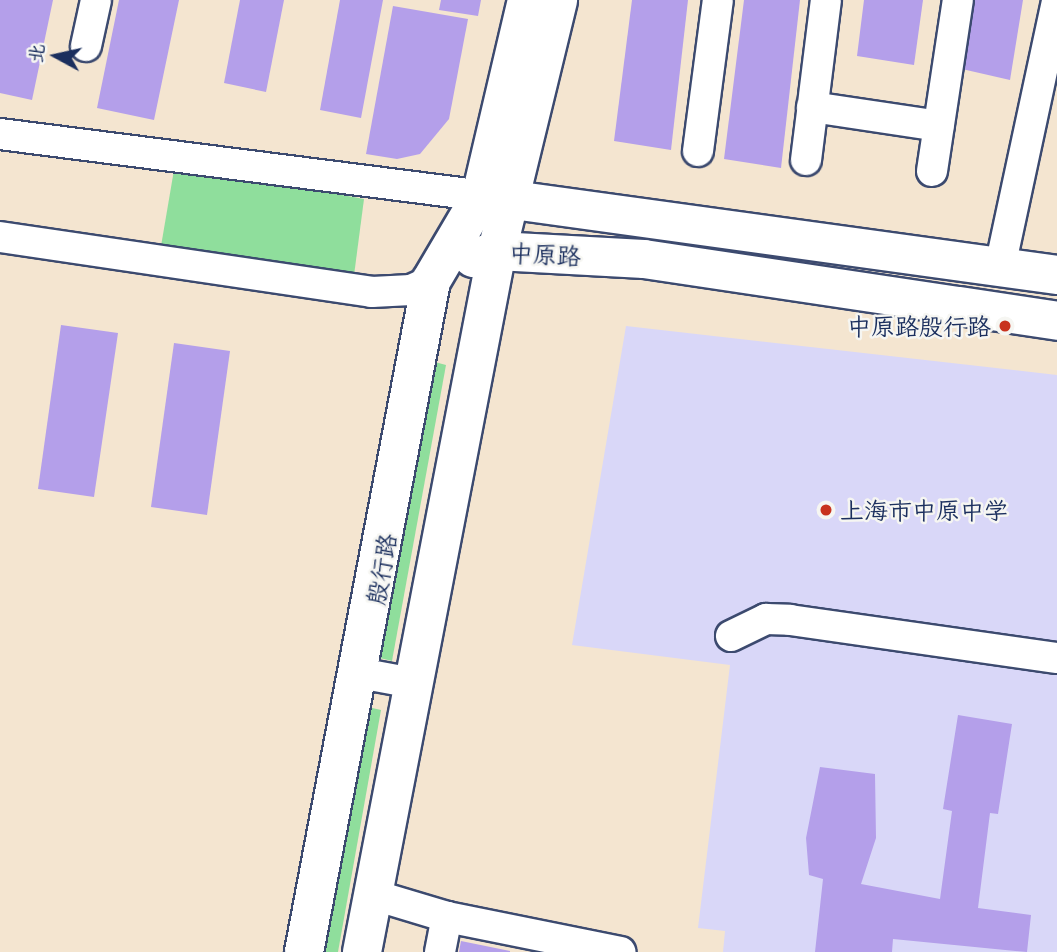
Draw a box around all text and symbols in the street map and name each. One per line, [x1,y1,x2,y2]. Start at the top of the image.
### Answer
north arrow [21,21,91,91]
text: 北 [20,42,50,64]
street label: 中原路 [508,238,582,270]
place label: 中原路殷行路 [847,312,991,340]
marker: 中原路殷行路 [997,318,1013,334]
place label: 上海市中原中学 [840,496,1008,524]
marker: 上海市中原中学 [818,502,834,518]
street label: 殷行路 [361,531,401,607]

